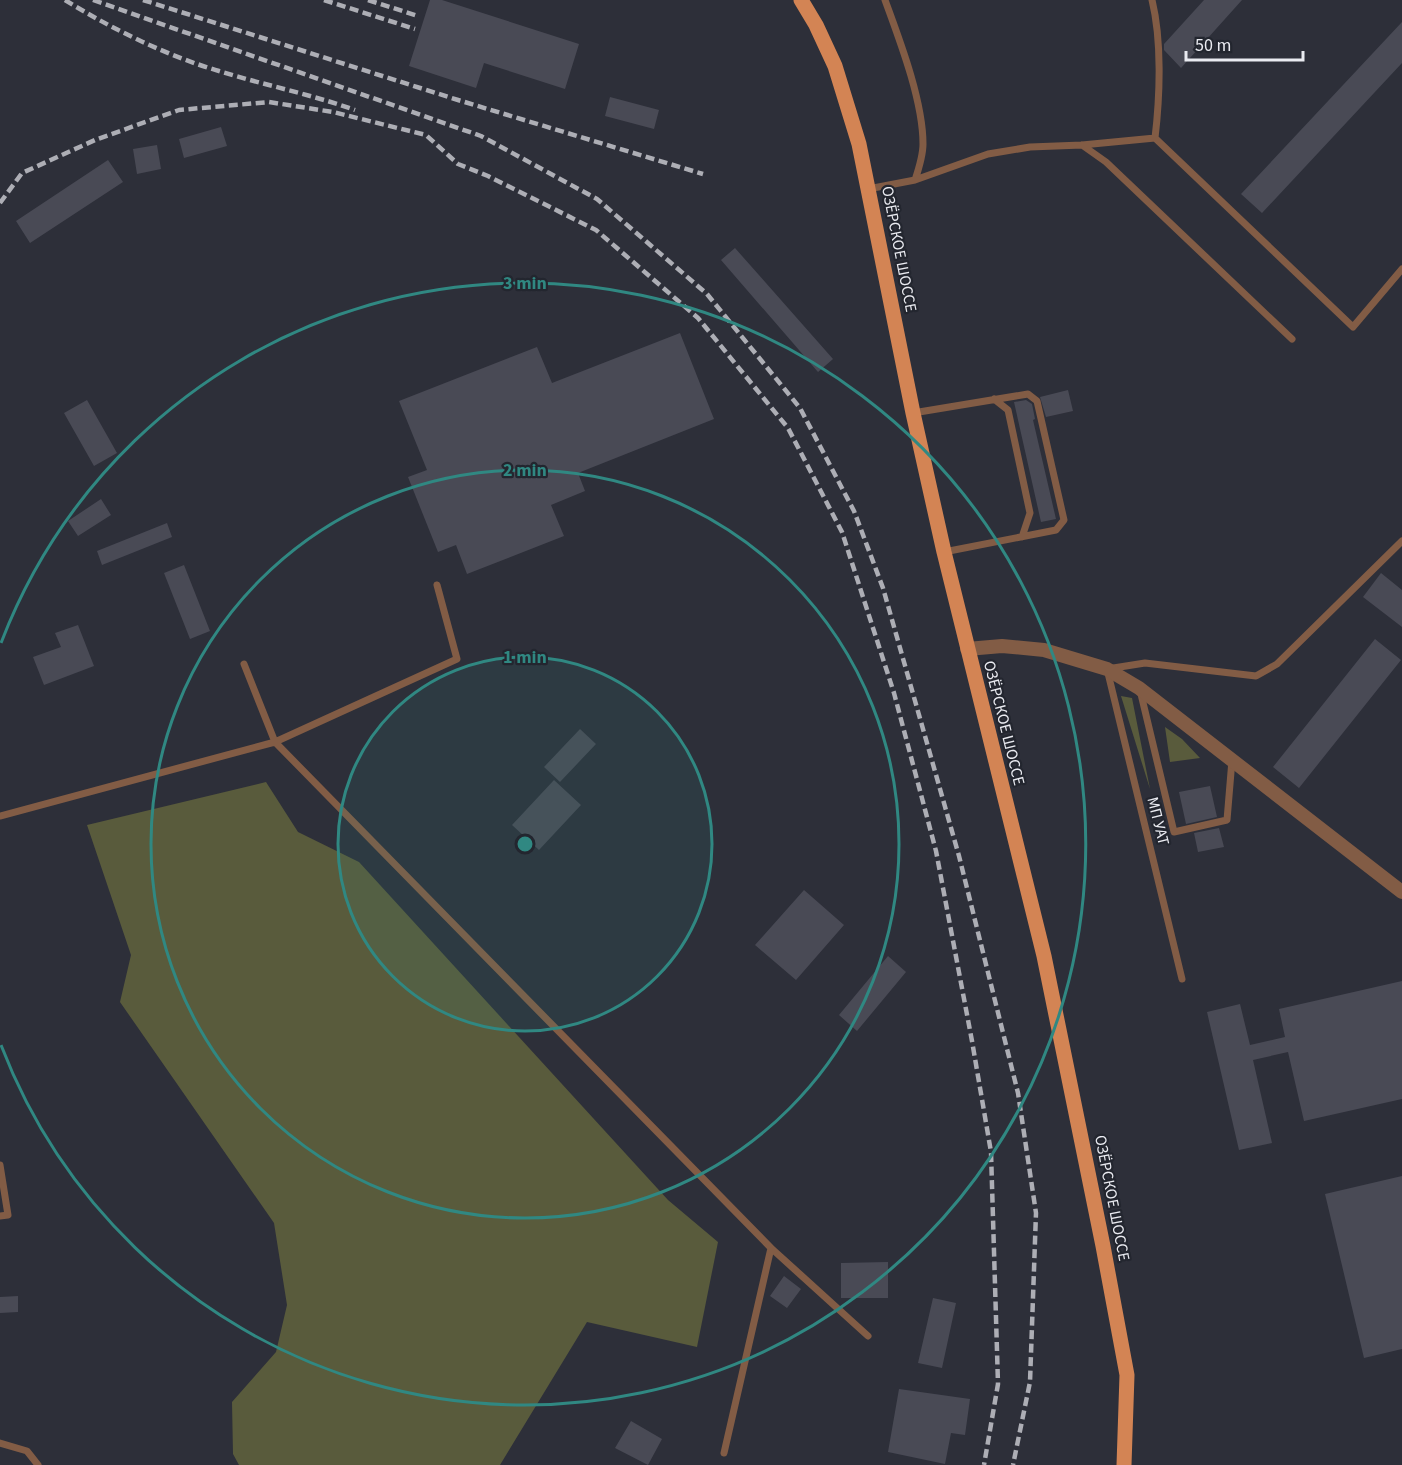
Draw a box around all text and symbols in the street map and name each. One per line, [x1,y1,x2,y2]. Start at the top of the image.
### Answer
scale bar [1186,24,1303,62]
text: 50 m [1195,33,1231,58]
street label: ОЗЁРСКОЕ ШОССЕ [876,184,922,314]
text: 3 min [503,271,547,296]
text: 2 min [503,458,547,483]
text: 1 min [503,645,547,670]
street label: ОЗЁРСКОЕ ШОССЕ [978,658,1030,788]
street label: МП УАТ [1141,794,1175,848]
centre of rings [515,834,535,854]
street label: ОЗЁРСКОЕ ШОССЕ [1089,1133,1135,1263]

